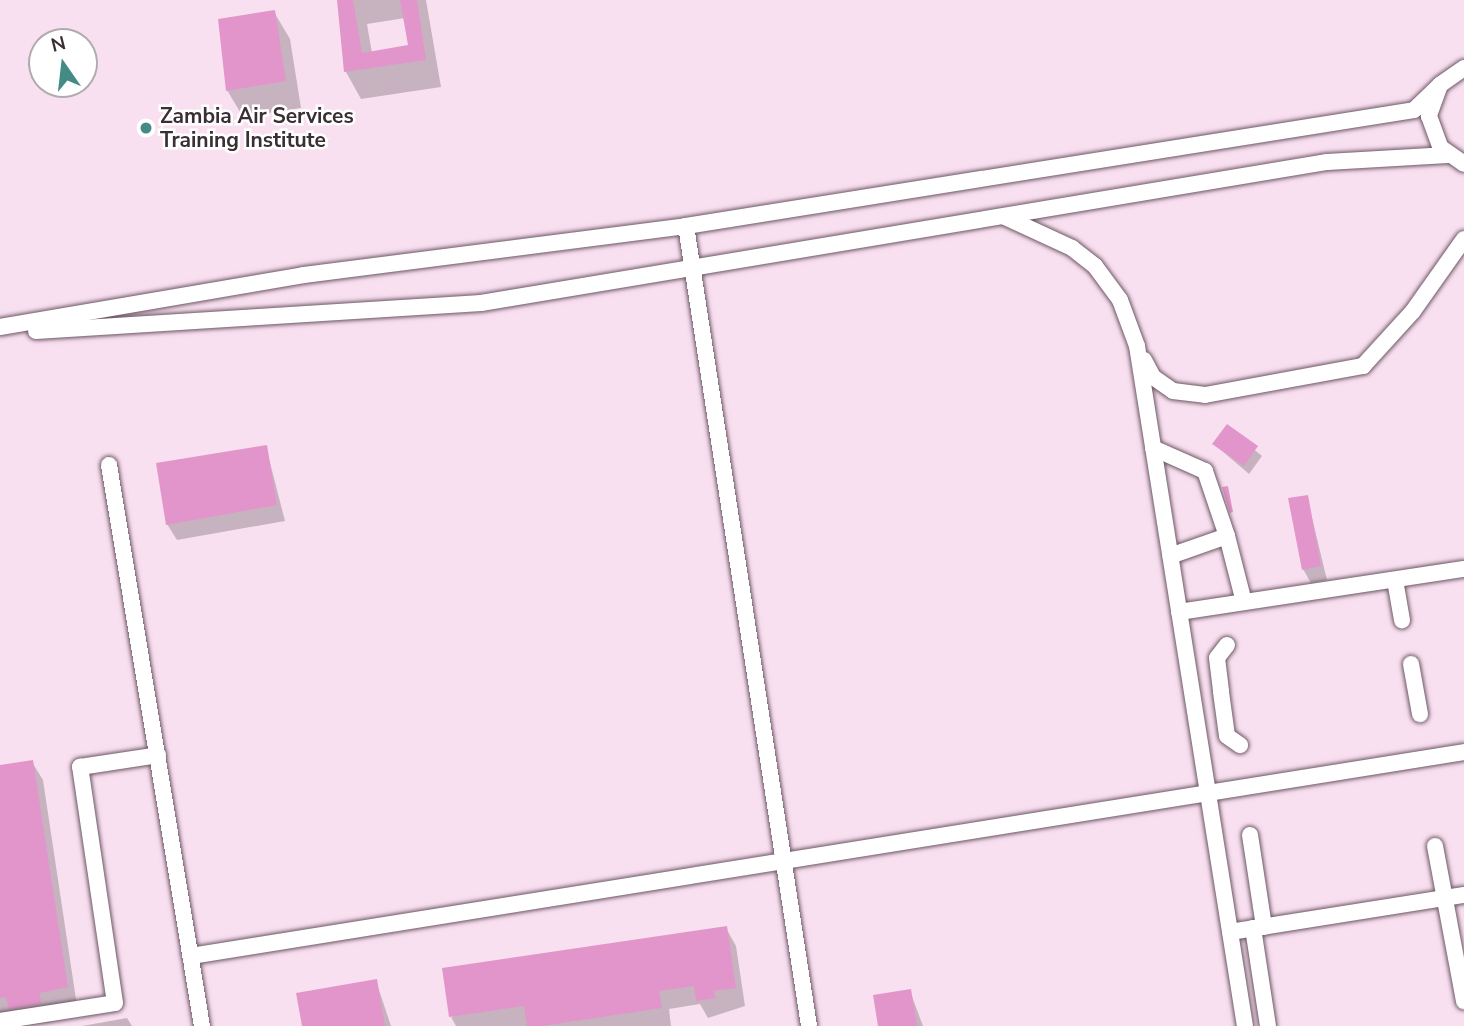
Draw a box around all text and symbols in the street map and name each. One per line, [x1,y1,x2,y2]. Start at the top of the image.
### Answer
north arrow [28,28,98,98]
text: N [48,30,68,59]
place label: Zambia Air Services Training Institute [160,103,354,153]
marker: Zambia Air Services Training Institute [138,120,154,136]

